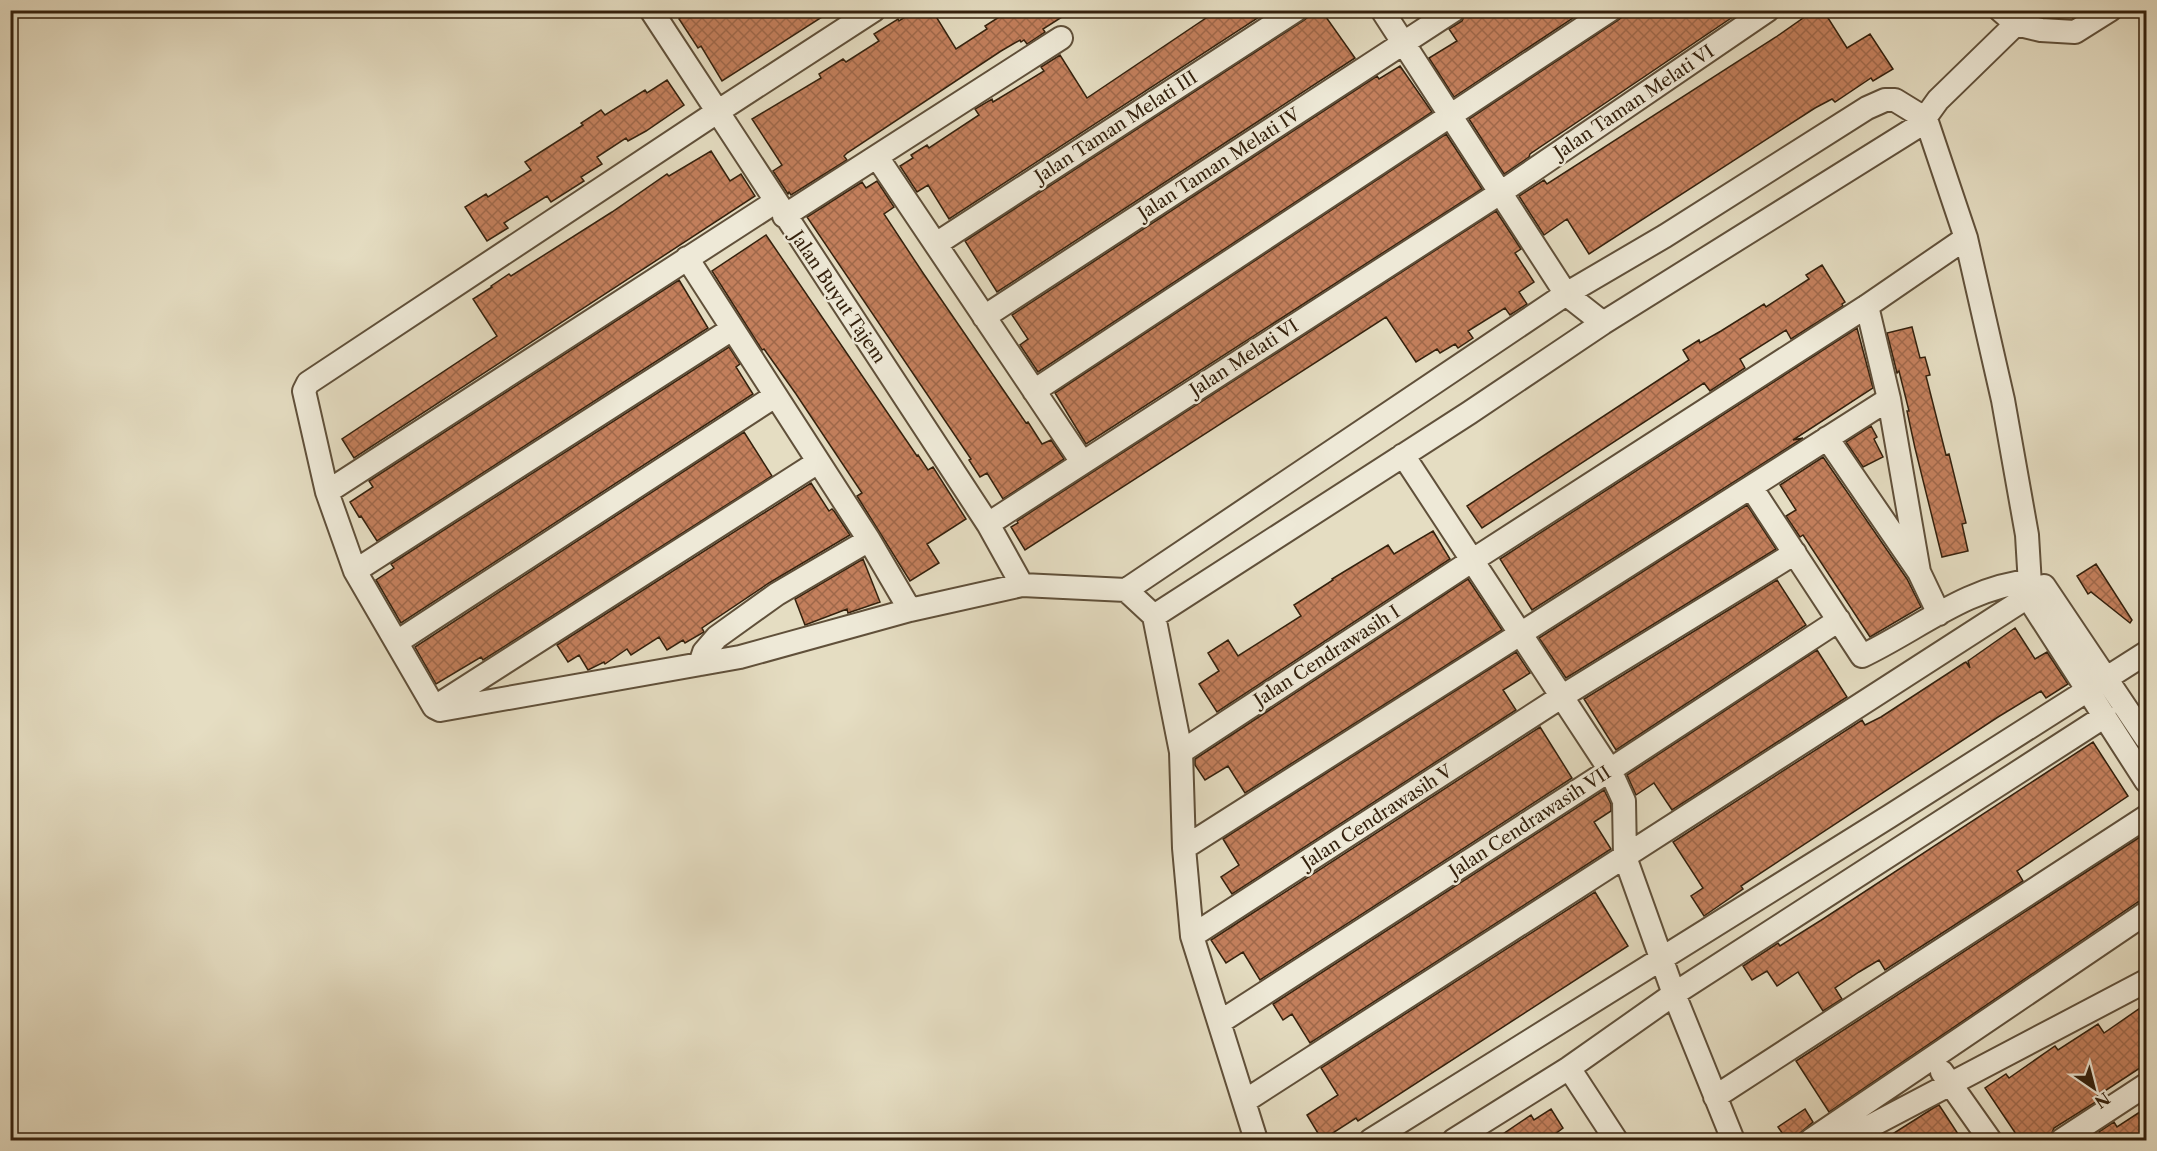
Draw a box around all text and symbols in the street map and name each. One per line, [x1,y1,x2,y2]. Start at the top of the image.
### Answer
street label: Jalan Taman Melati VI [1547,40,1718,165]
street label: Jalan Taman Melati III [1028,66,1201,189]
street label: Jalan Taman Melati IV [1131,103,1305,226]
street label: Jalan Buyut Tajem [784,224,891,368]
street label: Jalan Melati VI [1183,315,1302,403]
street label: Jalan Cendrawasih I [1248,601,1404,713]
street label: Jalan Cendrawasih V [1295,760,1457,875]
street label: Jalan Cendrawasih VII [1443,761,1615,884]
north arrow [2064,1058,2124,1118]
text: N [2091,1088,2114,1113]

